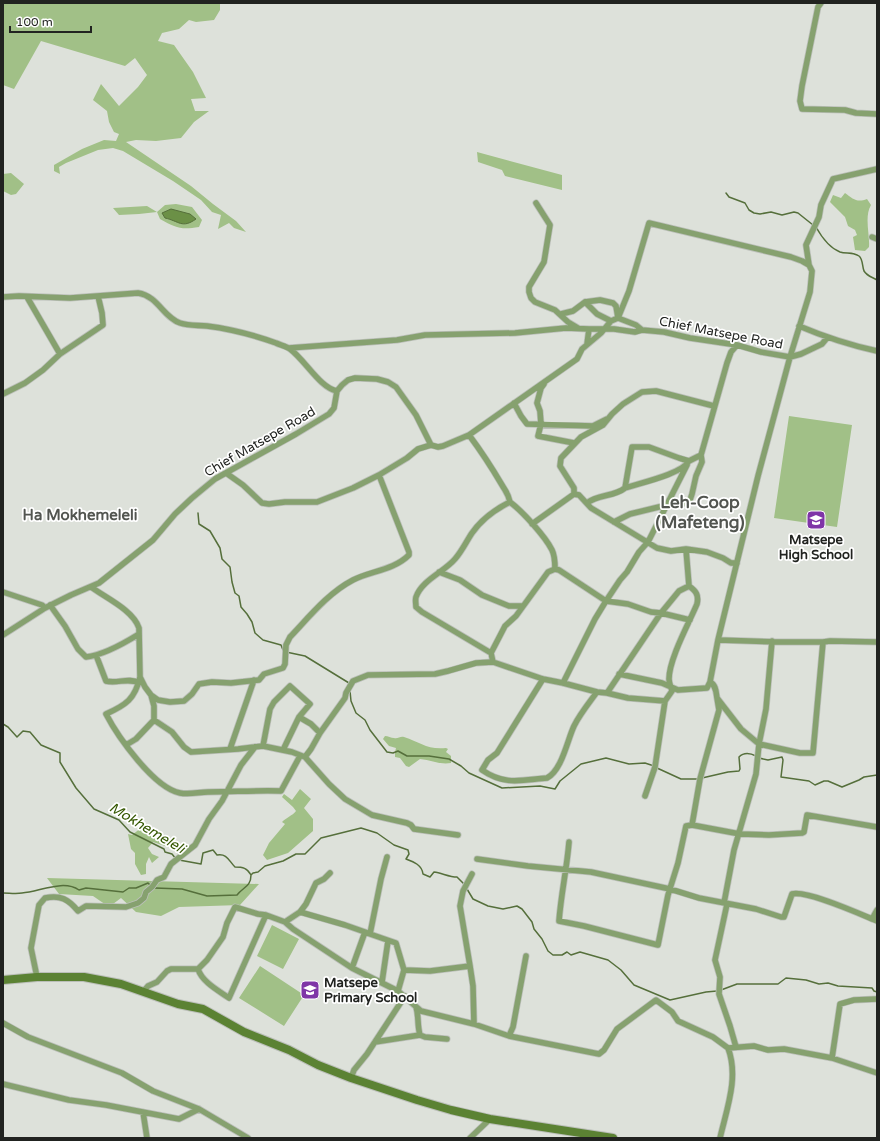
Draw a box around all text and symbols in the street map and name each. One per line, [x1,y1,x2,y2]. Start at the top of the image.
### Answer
scale bar [10,8,91,34]
text: 100 m [16,15,53,29]
street label: Chief Matsepe Road [658,313,784,353]
street label: Chief Matsepe Road [202,404,318,480]
district label: Leh-Coop (Mafeteng) [655,492,745,533]
district label: Ha Mokhemeleli [23,506,137,524]
school or university icon: Matsepe High School [805,509,827,531]
place label: Matsepe High School [779,532,853,563]
water label: Mokhemeleli [106,799,189,858]
place label: Matsepe Primary School [324,975,417,1006]
school or university icon: Matsepe Primary School [299,979,321,1001]

